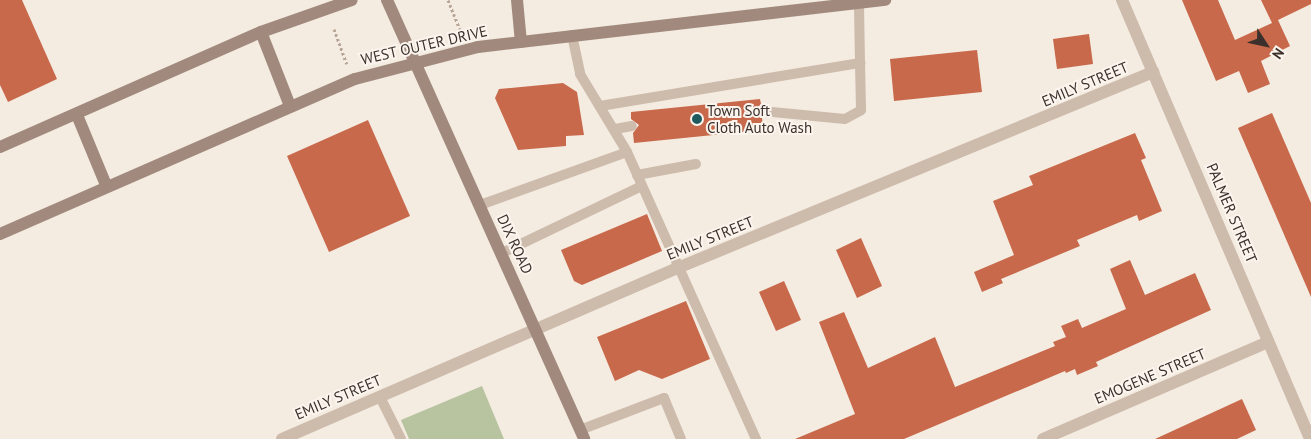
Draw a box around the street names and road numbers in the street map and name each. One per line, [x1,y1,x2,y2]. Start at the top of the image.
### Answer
street label: WEST OUTER DRIVE [359,22,489,68]
street label: EMILY STREET [1039,58,1131,110]
street label: PALMER STREET [1203,161,1261,265]
street label: DIX ROAD [493,211,537,277]
street label: EMILY STREET [664,212,756,264]
street label: EMOGENE STREET [1092,344,1208,408]
street label: EMILY STREET [292,371,384,423]

